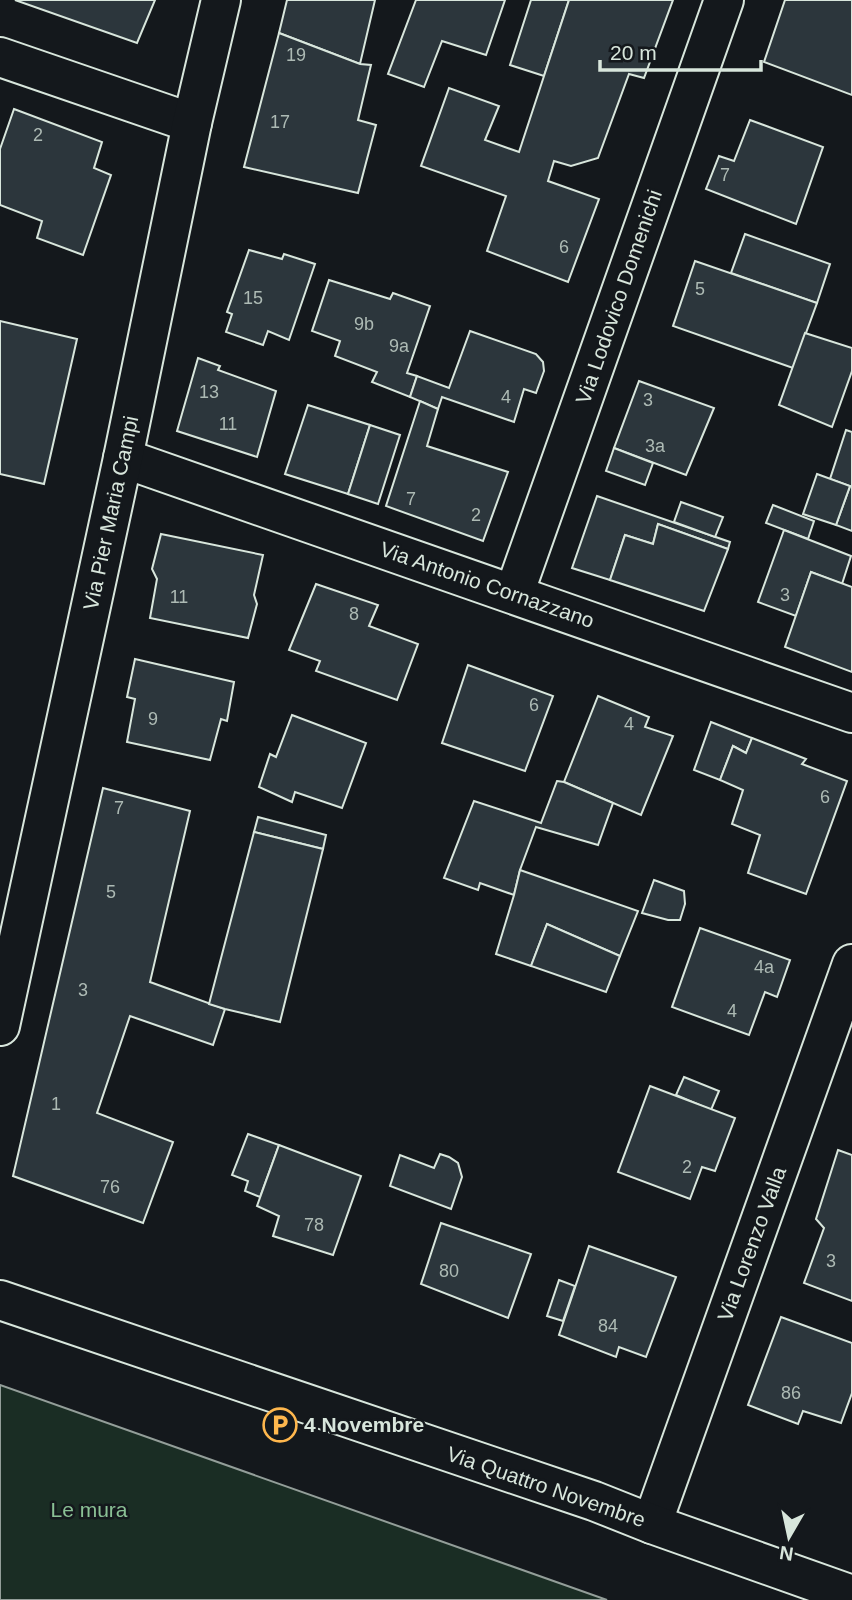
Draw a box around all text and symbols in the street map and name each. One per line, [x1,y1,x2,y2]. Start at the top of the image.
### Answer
scale bar [600,28,761,72]
text: 20 m [610,41,657,64]
house number: 19 [286,45,306,65]
house number: 17 [270,112,290,132]
house number: 2 [33,125,43,145]
house number: 7 [720,165,730,185]
street label: Via Lodovico Domenichi [571,187,666,407]
house number: 6 [559,237,569,257]
house number: 5 [695,279,705,299]
house number: 15 [243,288,263,308]
house number: 9b [354,314,374,334]
house number: 9a [389,336,410,356]
house number: 13 [199,382,219,402]
house number: 4 [501,387,511,407]
house number: 3 [643,390,653,410]
street label: Via Pier Maria Campi [79,414,142,612]
house number: 11 [219,414,237,434]
house number: 3a [645,436,666,456]
house number: 7 [406,489,416,509]
house number: 2 [471,505,481,525]
street label: Via Antonio Cornazzano [377,537,597,632]
house number: 3 [780,585,790,605]
house number: 11 [170,587,188,607]
house number: 8 [349,604,359,624]
house number: 6 [529,695,539,715]
house number: 9 [148,709,158,729]
house number: 4 [624,714,634,734]
house number: 6 [820,787,830,807]
house number: 7 [114,798,124,818]
house number: 5 [106,882,116,902]
house number: 4a [754,957,775,977]
house number: 3 [78,980,88,1000]
house number: 4 [727,1001,737,1021]
house number: 1 [51,1094,61,1114]
house number: 2 [682,1157,692,1177]
street label: Via Lorenzo Valla [713,1163,790,1324]
house number: 76 [100,1177,120,1197]
house number: 78 [304,1215,324,1235]
house number: 3 [826,1251,836,1271]
house number: 80 [439,1261,459,1281]
house number: 84 [598,1316,618,1336]
house number: 86 [781,1383,801,1403]
parking icon: 4 Novembre [261,1406,299,1444]
place label: 4 Novembre [304,1413,424,1436]
street label: Via Quattro Novembre [444,1442,648,1531]
park label: Le mura [50,1498,128,1521]
north arrow [754,1502,824,1572]
text: N [778,1542,795,1565]

